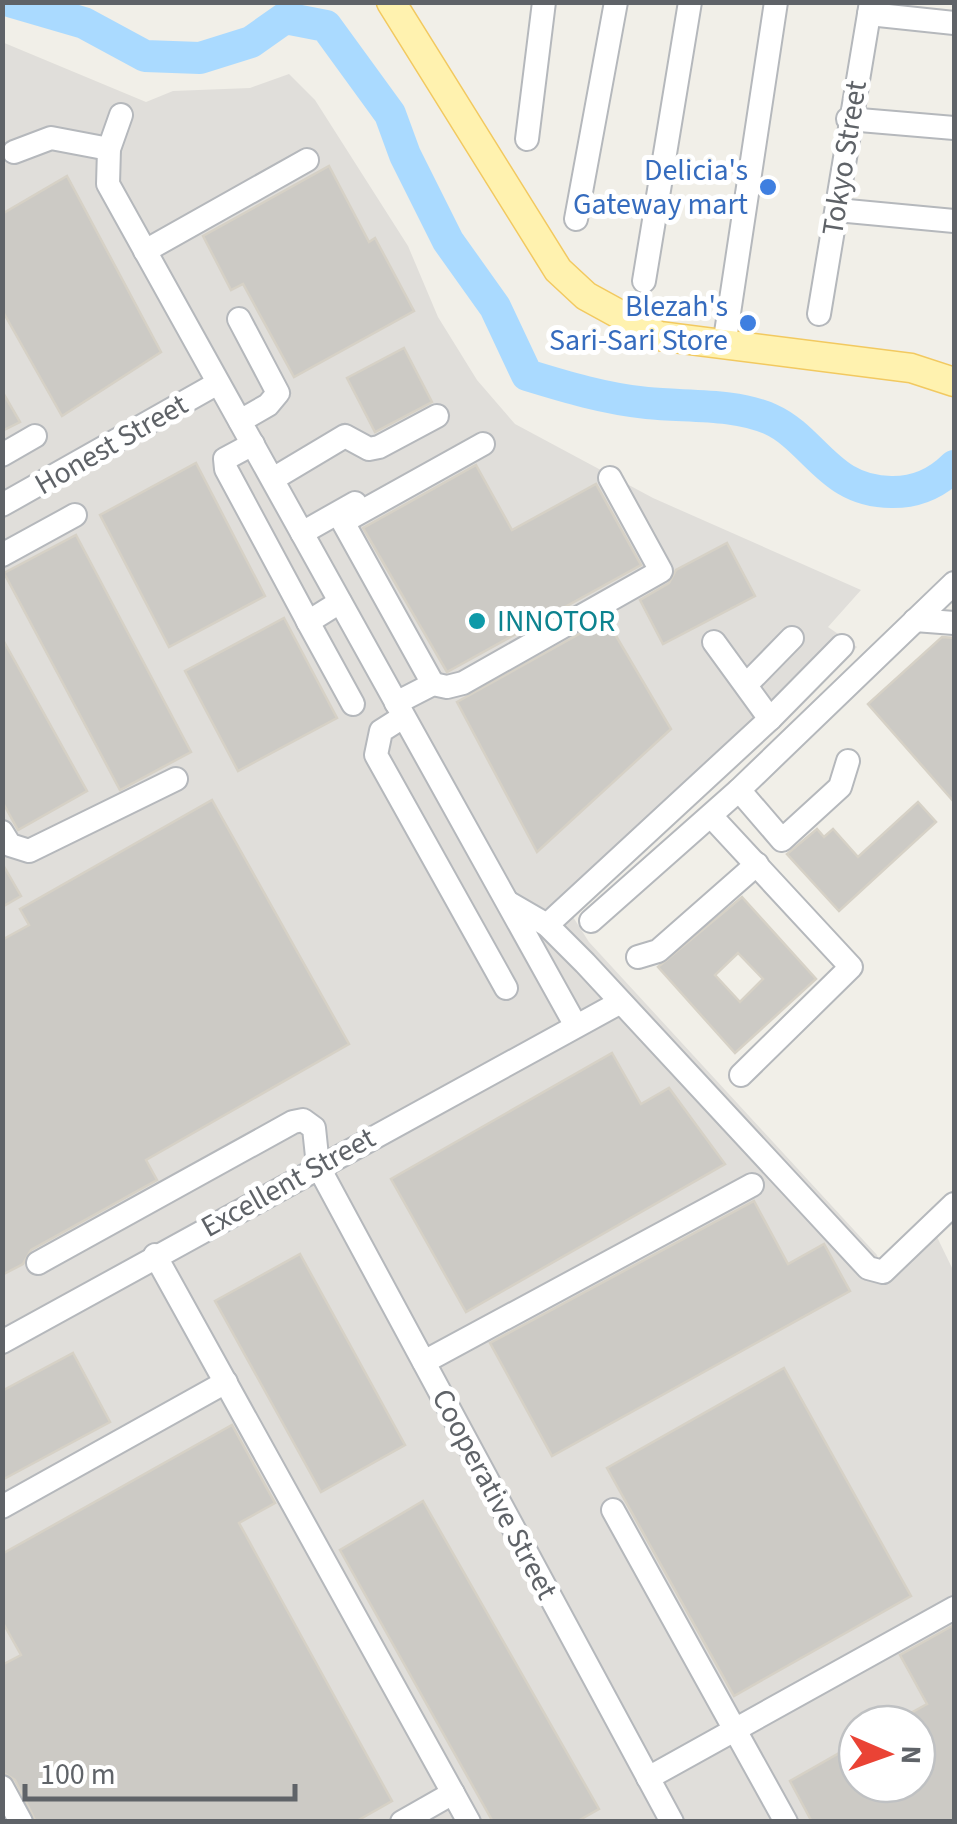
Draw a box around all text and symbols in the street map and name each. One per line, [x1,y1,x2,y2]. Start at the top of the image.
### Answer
street label: Tokyo Street [811,77,878,239]
place label: Delicia's Gateway mart [573,149,748,226]
marker: Delicia's Gateway mart [757,176,779,198]
place label: Blezah's Sari-Sari Store [549,285,728,362]
marker: Blezah's Sari-Sari Store [737,312,759,334]
street label: Honest Street [27,383,196,506]
place label: INNOTOR [497,600,615,643]
marker: INNOTOR [466,610,488,632]
street label: Excellent Street [193,1117,383,1248]
street label: Cooperative Street [421,1381,568,1607]
north arrow [837,1704,937,1804]
scale bar [25,1739,295,1801]
text: N [891,1745,931,1765]
text: 100 m [40,1753,116,1796]

